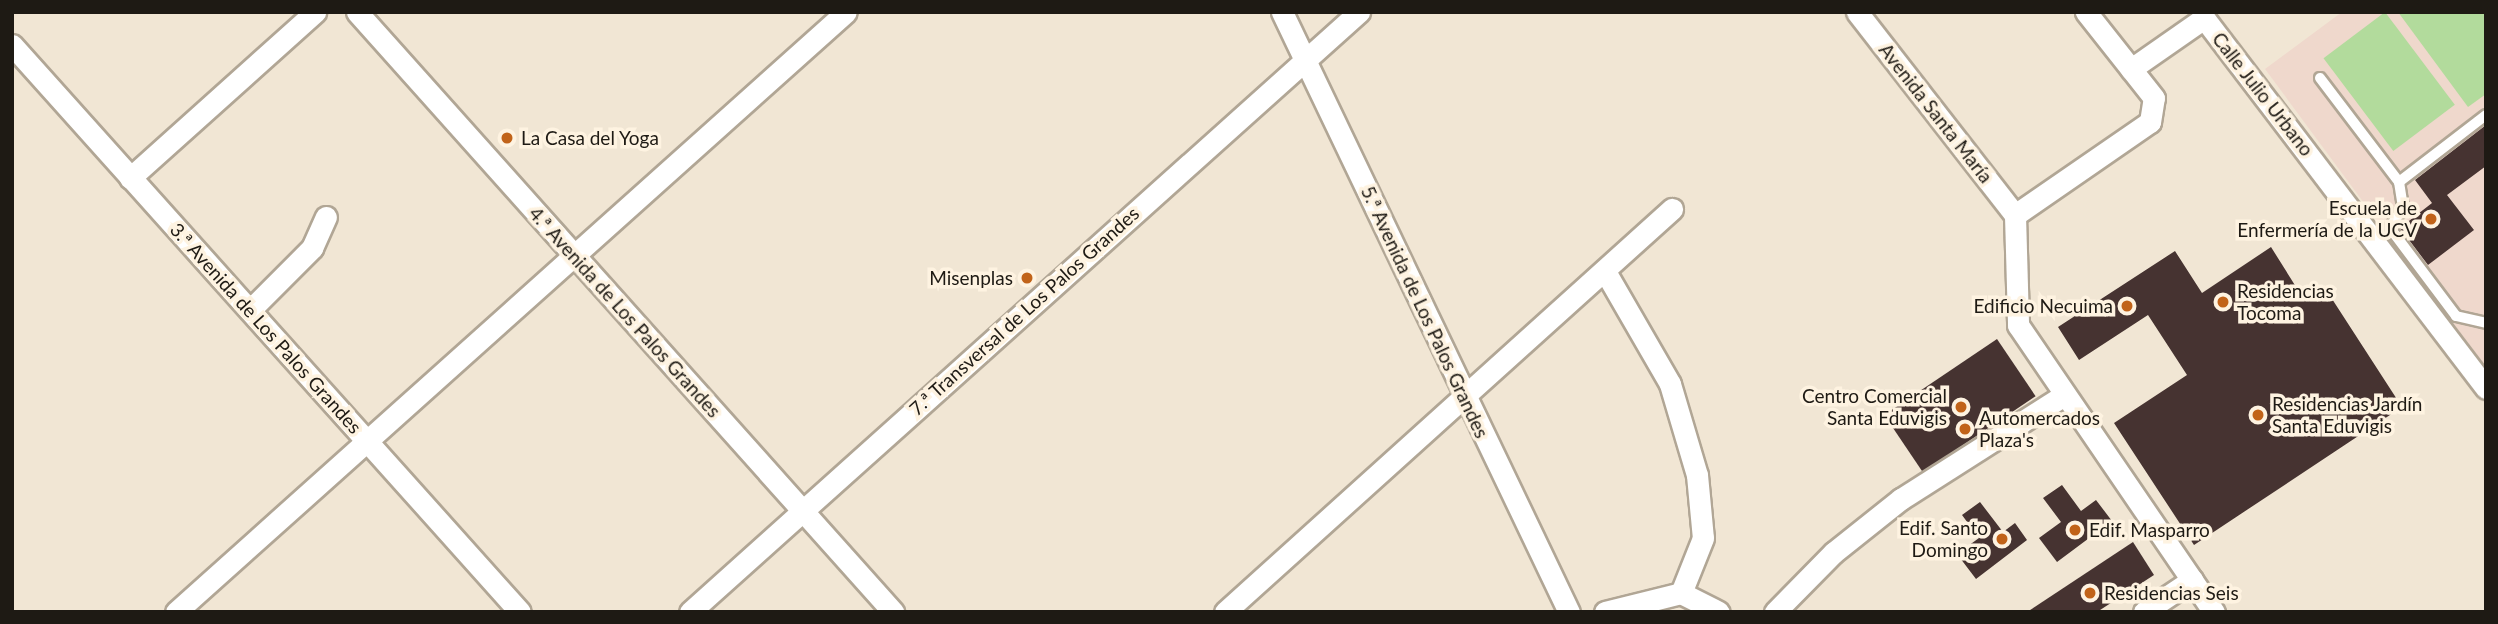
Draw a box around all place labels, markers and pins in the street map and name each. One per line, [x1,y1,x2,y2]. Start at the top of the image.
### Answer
place label: La Casa del Yoga [521,127,660,149]
marker: La Casa del Yoga [499,130,515,146]
place label: Escuela de Enfermería de la UCV [2237,197,2417,241]
marker: Escuela de Enfermería de la UCV [2423,211,2439,227]
place label: Misenplas [929,267,1013,289]
marker: Misenplas [1019,270,1035,286]
place label: Residencias Tocoma [2237,280,2334,324]
marker: Residencias Tocoma [2215,294,2231,310]
place label: Edificio Necuima [1974,295,2113,317]
marker: Edificio Necuima [2119,298,2135,314]
place label: Centro Comercial Santa Eduvigis [1802,385,1947,429]
place label: Residencias Jardín Santa Eduvigis [2272,393,2423,437]
marker: Centro Comercial Santa Eduvigis [1953,399,1969,415]
place label: Automercados Plaza's [1979,407,2100,451]
marker: Residencias Jardín Santa Eduvigis [2250,407,2266,423]
marker: Automercados Plaza's [1957,421,1973,437]
place label: Edif. Santo Domingo [1899,517,1988,561]
place label: Edif. Masparro [2089,519,2210,541]
marker: Edif. Masparro [2067,522,2083,538]
marker: Edif. Santo Domingo [1994,531,2010,547]
place label: Residencias Seis [2104,582,2239,604]
marker: Residencias Seis [2082,585,2098,601]

